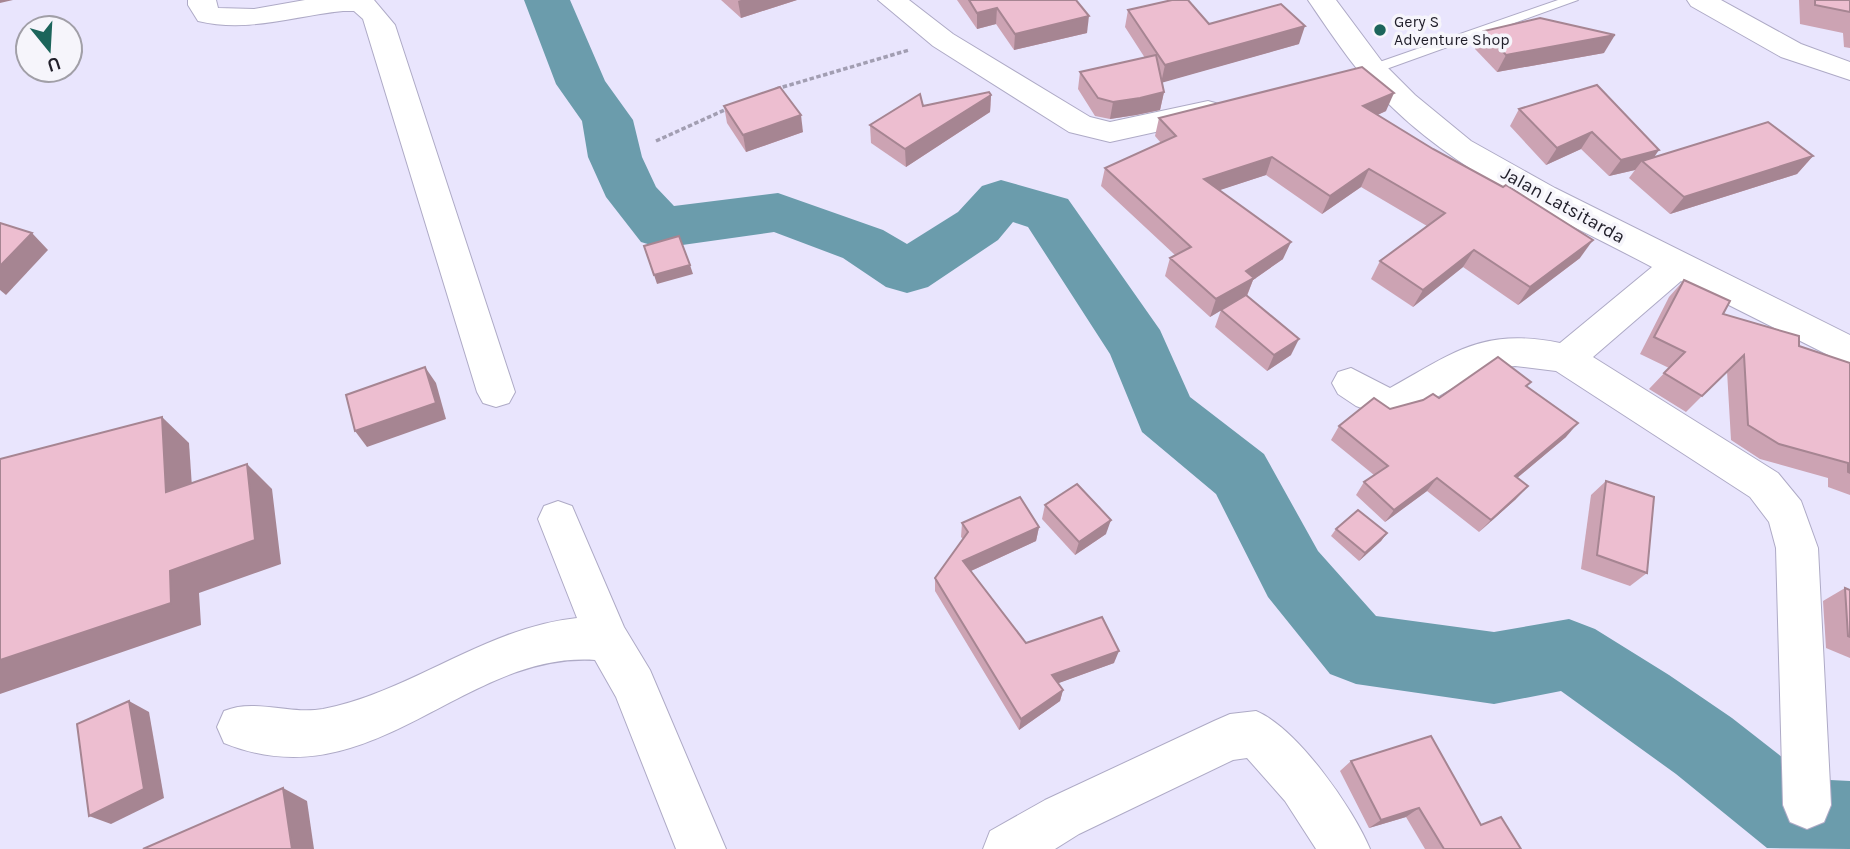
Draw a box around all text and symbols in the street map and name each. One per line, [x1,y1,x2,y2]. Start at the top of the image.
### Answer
place label: Gery S Adventure Shop [1394,12,1510,49]
north arrow [14,14,84,84]
marker: Gery S Adventure Shop [1372,22,1388,38]
text: U [44,52,64,77]
street label: Jalan Latsitarda [1497,162,1629,248]

